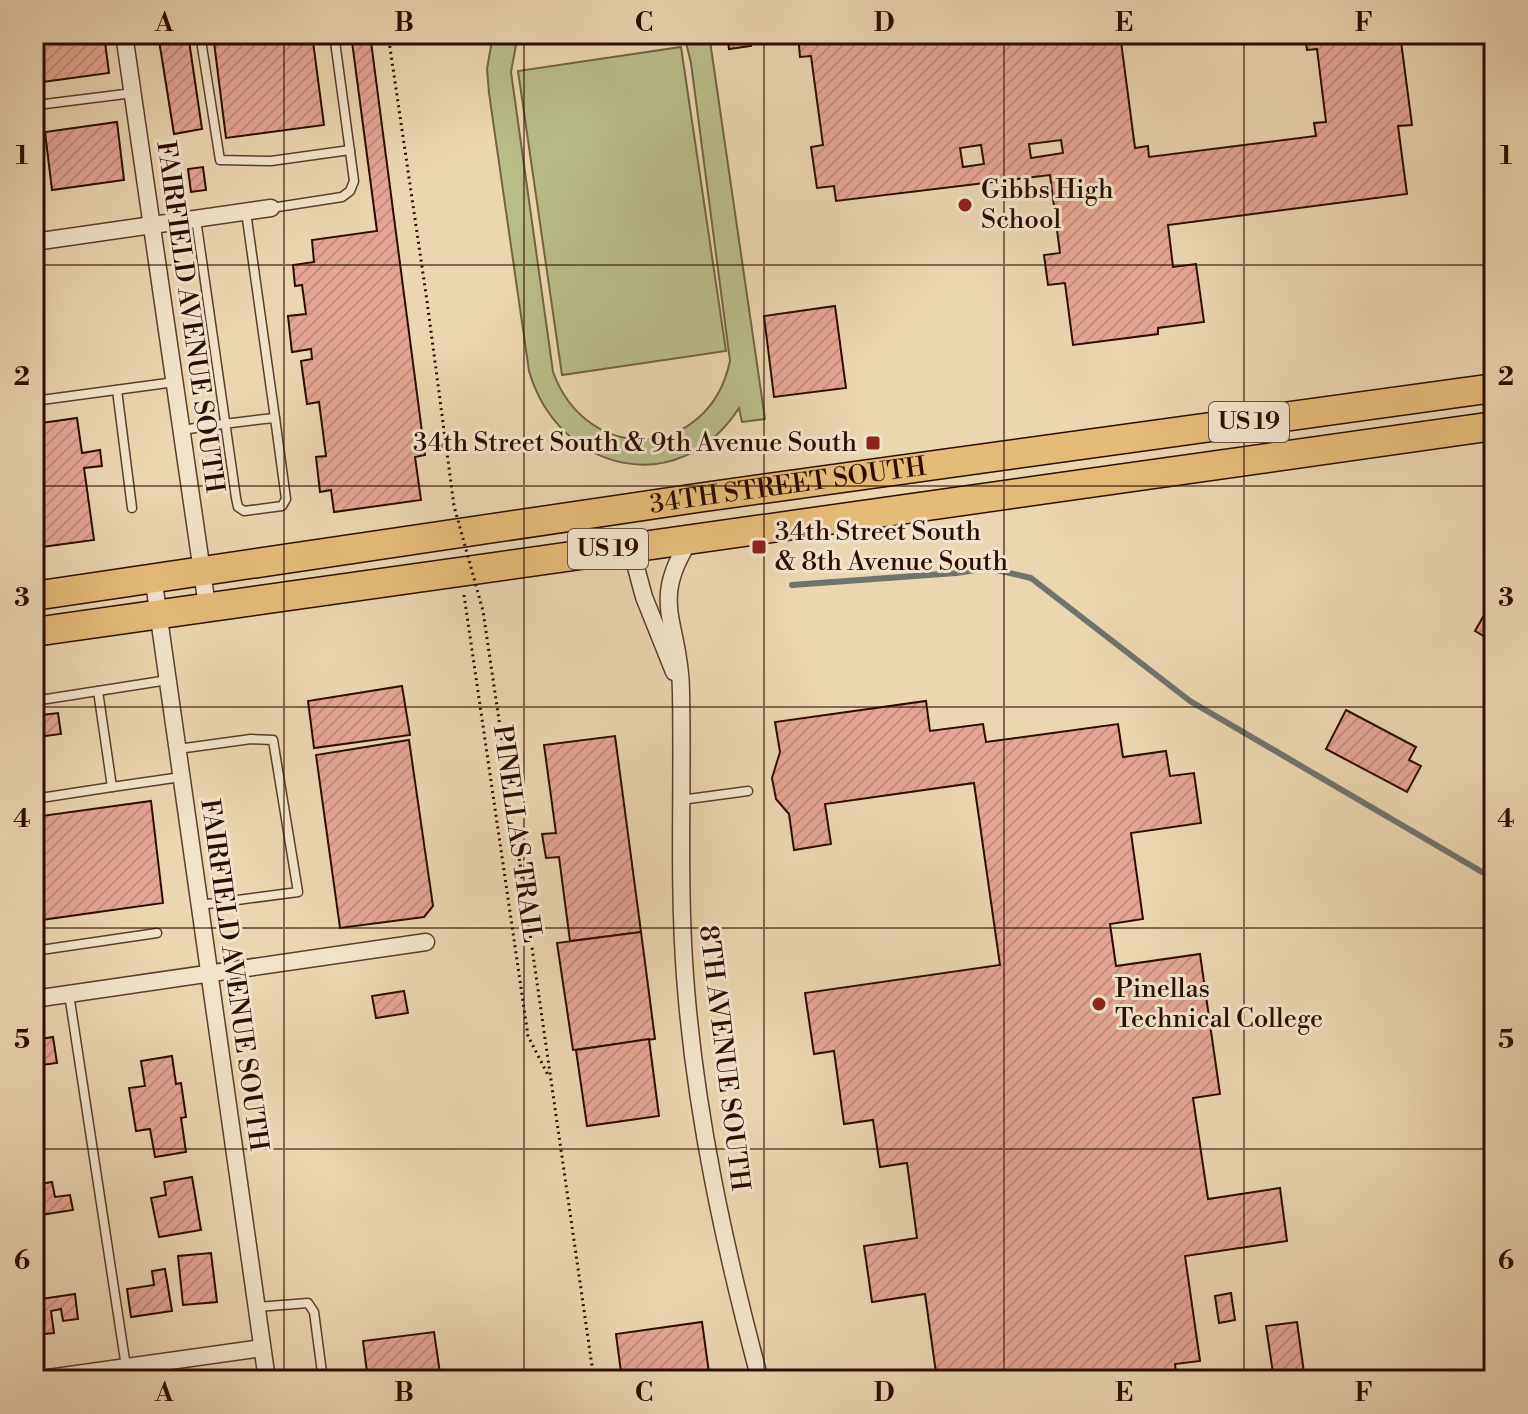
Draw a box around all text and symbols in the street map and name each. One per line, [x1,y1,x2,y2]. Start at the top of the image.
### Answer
text: A [154,7,174,39]
text: B [394,7,414,39]
text: C [635,7,653,39]
text: D [874,7,894,39]
text: E [1115,7,1133,39]
text: F [1355,7,1373,39]
street label: FAIRFIELD AVENUE SOUTH [149,139,231,495]
text: 1 [16,140,29,172]
text: 1 [1500,140,1513,172]
place label: Gibbs High School [981,174,1114,236]
marker: Gibbs High School [956,196,974,214]
text: 2 [14,361,30,393]
text: 2 [1498,361,1514,393]
road number: US 19 [1209,402,1289,442]
place label: 34th Street South & 9th Avenue South [413,427,857,459]
marker: 34th Street South & 9th Avenue South [864,434,882,452]
street label: 34TH STREET SOUTH [648,451,928,521]
place label: 34th Street South & 8th Avenue South [775,516,1008,578]
road number: US 19 [568,529,648,569]
marker: 34th Street South & 8th Avenue South [750,538,768,556]
text: 3 [14,582,30,614]
text: 3 [1498,582,1514,614]
street label: PINELLAS TRAIL [486,723,548,945]
street label: FAIRFIELD AVENUE SOUTH [193,797,275,1153]
text: 4 [13,803,31,835]
text: 4 [1497,803,1515,835]
street label: 8TH AVENUE SOUTH [692,923,756,1193]
place label: Pinellas Technical College [1115,973,1323,1035]
marker: Pinellas Technical College [1090,995,1108,1013]
text: 5 [14,1024,30,1056]
text: 5 [1498,1024,1514,1056]
text: 6 [14,1245,30,1277]
text: 6 [1498,1245,1514,1277]
text: A [154,1377,174,1409]
text: B [394,1377,414,1409]
text: C [635,1377,653,1409]
text: D [874,1377,894,1409]
text: E [1115,1377,1133,1409]
text: F [1355,1377,1373,1409]

